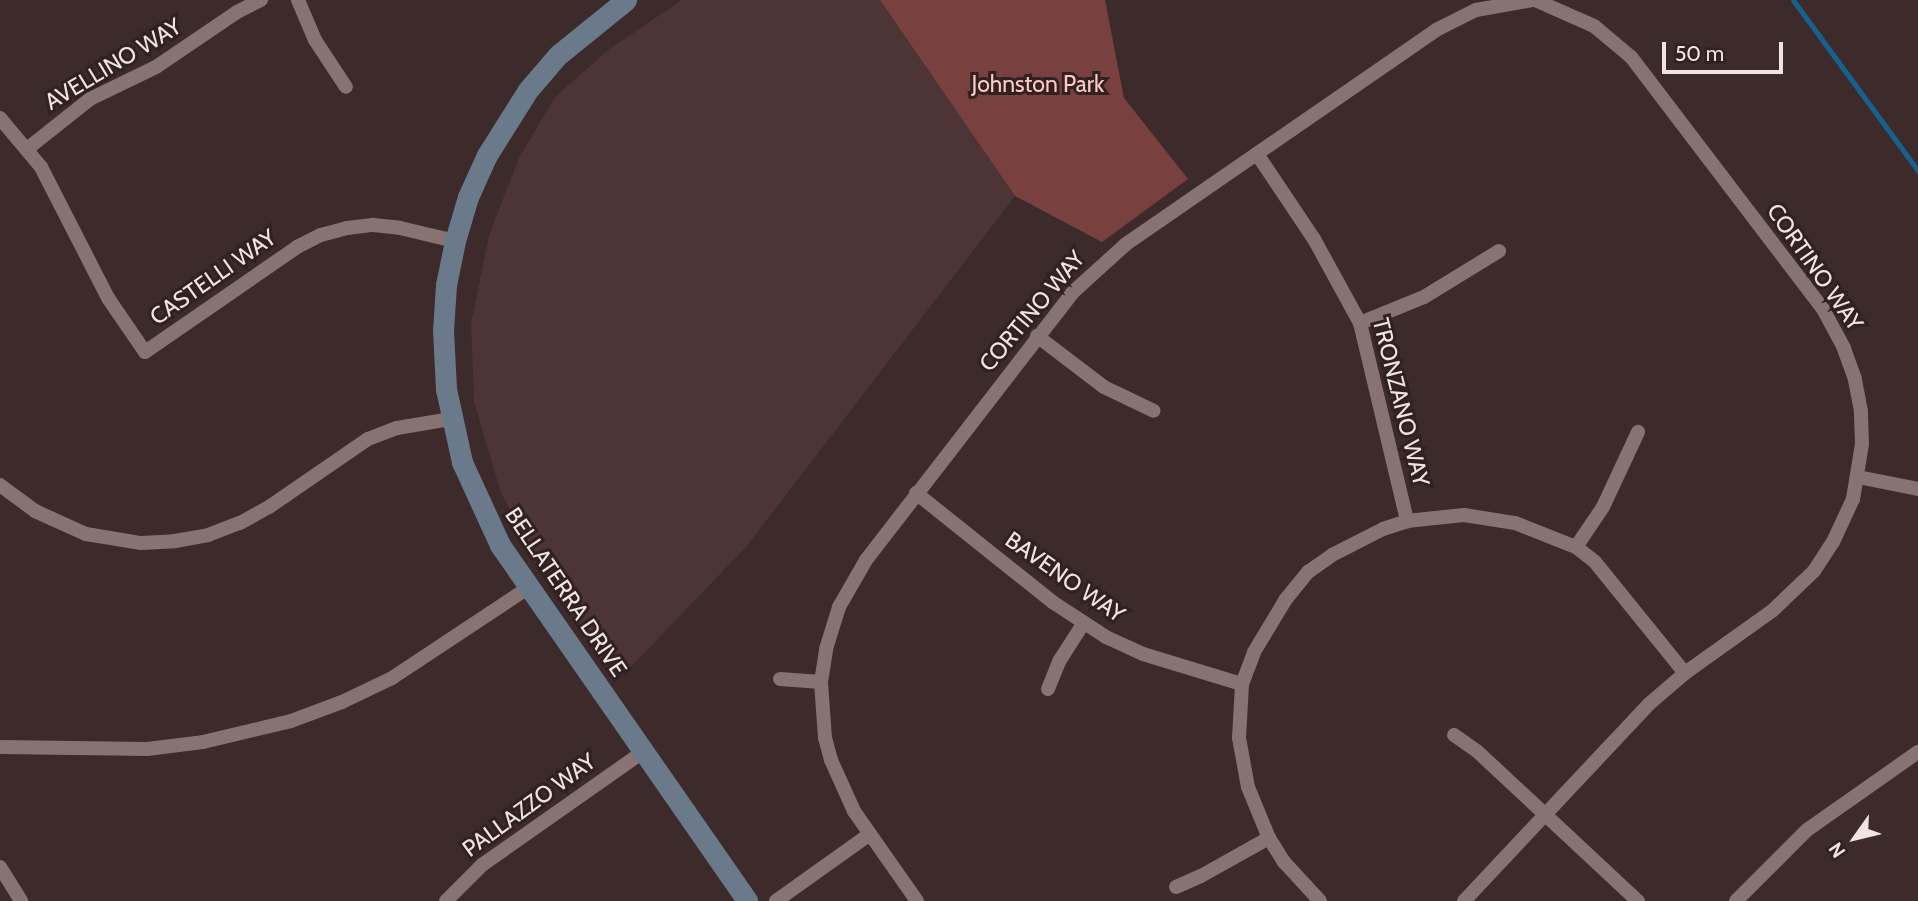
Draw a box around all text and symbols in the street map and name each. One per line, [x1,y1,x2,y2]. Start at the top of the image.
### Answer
street label: AVELLINO WAY [40,12,186,116]
scale bar [1666,28,1787,72]
text: 50 m [1675,41,1724,66]
park label: Johnston Park [972,70,1104,98]
street label: CORTINO WAY [1761,198,1869,336]
street label: CASTELLI WAY [145,223,281,331]
street label: CORTINO WAY [974,245,1090,377]
street label: TRONZANO WAY [1367,315,1435,489]
street label: BELLATERRA DRIVE [499,502,633,682]
street label: BAVENO WAY [1000,526,1130,628]
street label: PALLAZZO WAY [457,747,601,863]
north arrow [1820,803,1890,873]
text: N [1824,838,1850,862]

